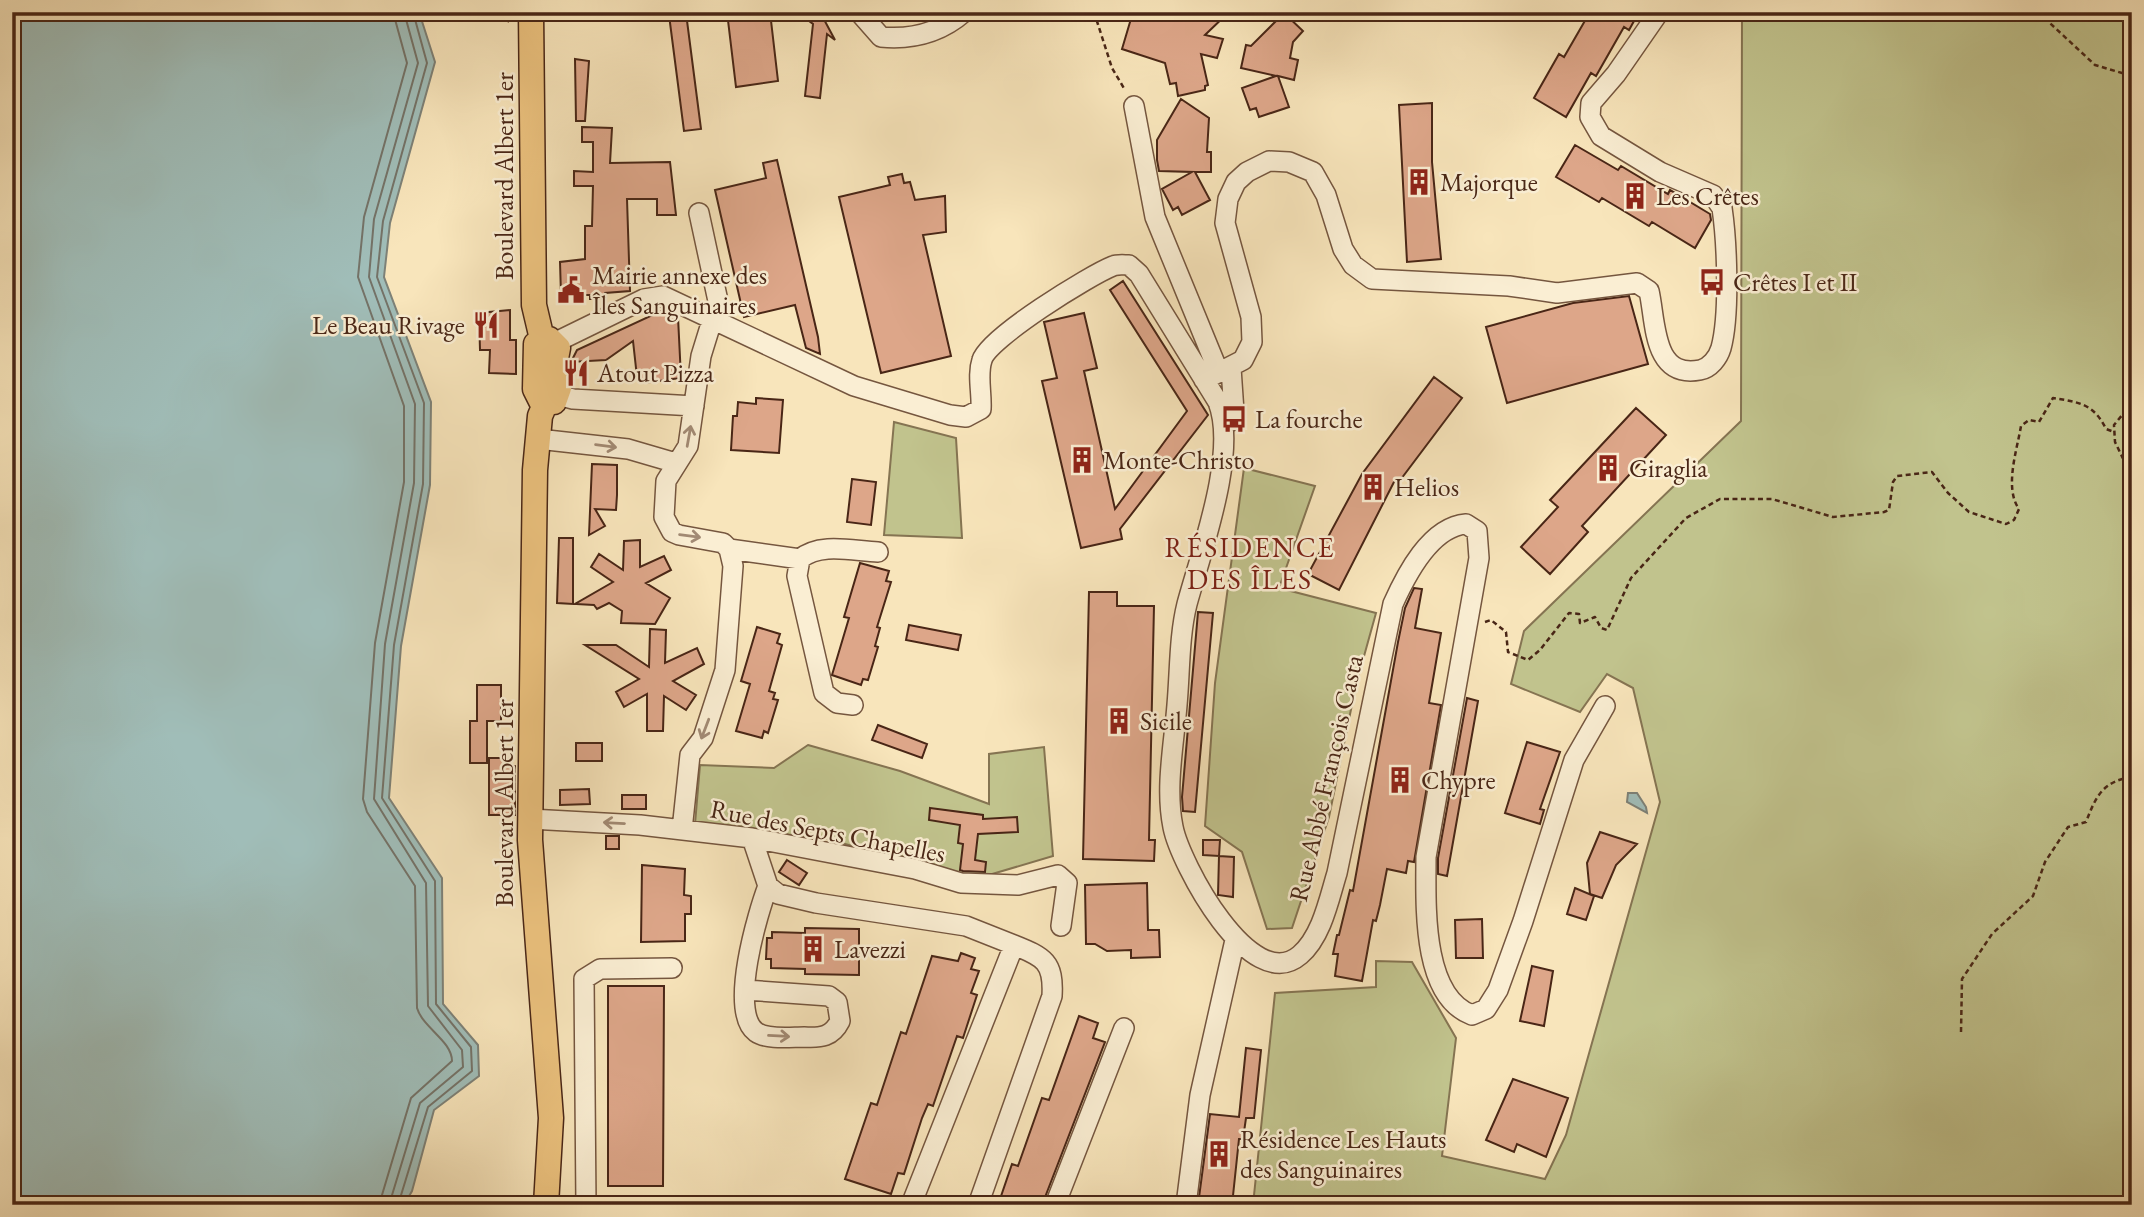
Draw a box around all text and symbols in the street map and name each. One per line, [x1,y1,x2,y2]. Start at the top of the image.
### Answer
street label: Boulevard Albert 1er [487,72,521,280]
place label: Majorque [1440,165,1538,199]
building icon: Majorque [1404,167,1434,197]
place label: Les Crêtes [1656,179,1759,213]
building icon: Les Crêtes [1620,181,1650,211]
place label: Mairie annexe des Îles Sanguinaires [592,258,767,322]
place label: Crêtes I et II [1733,265,1858,299]
bus stop icon: Crêtes I et II [1697,267,1727,297]
public building icon: Mairie annexe des Îles Sanguinaires [556,275,586,305]
place label: Le Beau Rivage [312,308,465,342]
restaurant icon: Le Beau Rivage [471,310,501,340]
place label: Atout Pizza [596,356,714,390]
restaurant icon: Atout Pizza [561,358,591,388]
place label: La fourche [1255,402,1363,436]
bus stop icon: La fourche [1219,404,1249,434]
one-way arrow [683,425,696,448]
one-way arrow [594,440,617,453]
place label: Monte-Christo [1103,443,1254,477]
building icon: Monte-Christo [1067,445,1097,475]
place label: Giraglia [1629,451,1708,485]
building icon: Giraglia [1593,453,1623,483]
place label: Helios [1394,470,1459,504]
building icon: Helios [1358,472,1388,502]
district label: RÉSIDENCE DES ÎLES [1164,529,1336,597]
one-way arrow [678,530,701,543]
street label: Rue Abbé François Casta [1281,651,1371,905]
street label: Boulevard Albert 1er [487,699,521,907]
place label: Sicile [1140,704,1192,738]
building icon: Sicile [1104,706,1134,736]
one-way arrow [697,718,710,740]
place label: Chypre [1421,763,1496,797]
building icon: Chypre [1385,765,1415,795]
street label: Rue des Septs Chapelles [708,792,948,870]
one-way arrow [603,817,626,830]
place label: Lavezzi [834,932,906,966]
building icon: Lavezzi [798,934,828,964]
one-way arrow [768,1030,791,1043]
place label: Résidence Les Hauts des Sanguinaires [1240,1122,1447,1186]
building icon: Résidence Les Hauts des Sanguinaires [1204,1139,1234,1169]

